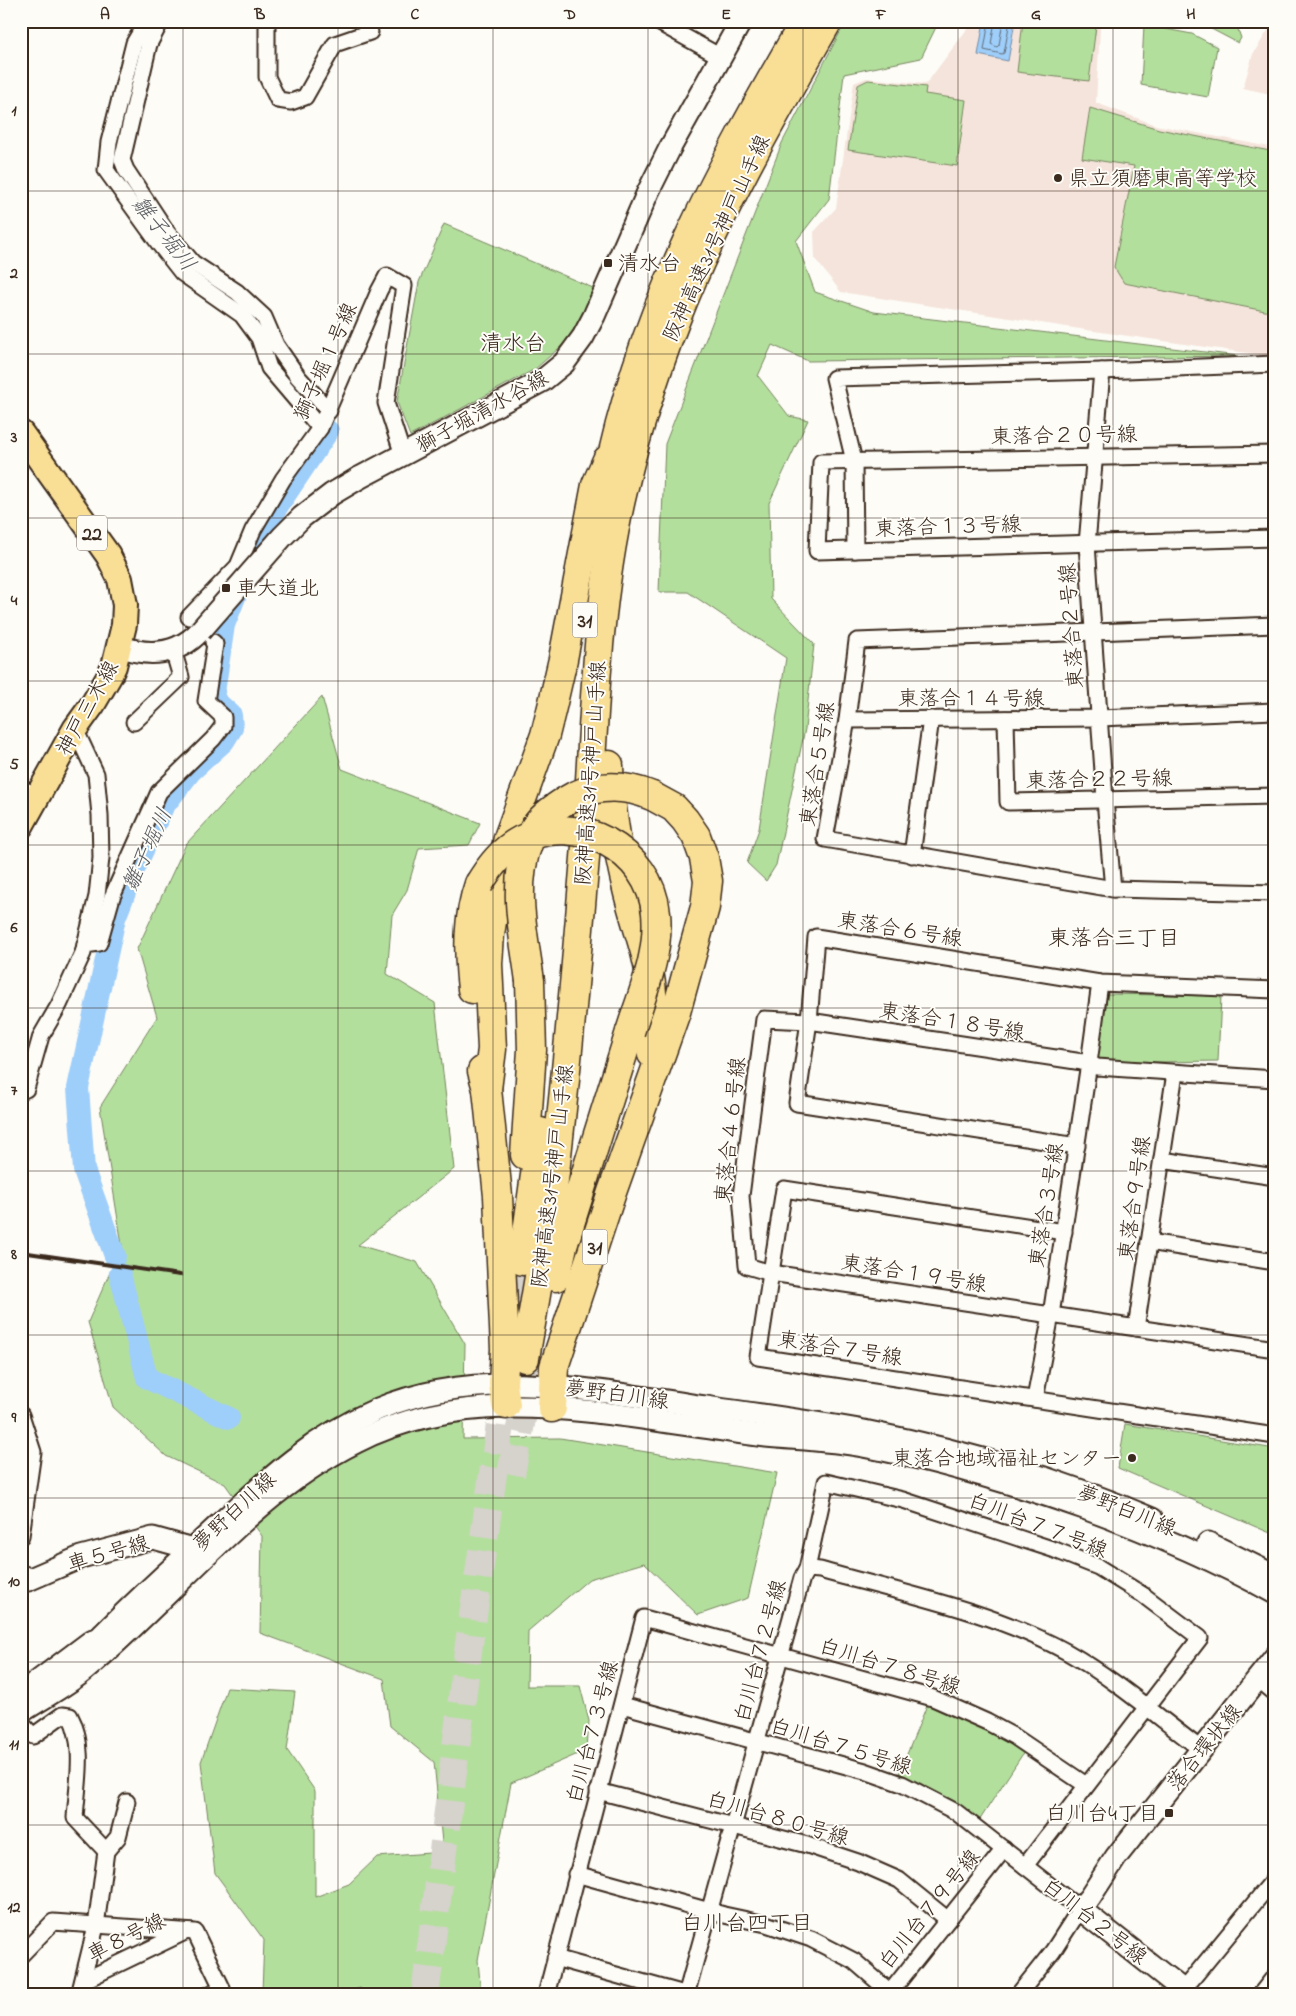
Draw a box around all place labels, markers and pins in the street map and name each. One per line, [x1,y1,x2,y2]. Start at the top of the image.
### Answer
place label: 県立須磨東高等学校 [1068,165,1257,195]
marker: 県立須磨東高等学校 [1052,172,1064,184]
place label: 清水台 [618,250,681,280]
marker: 清水台 [602,257,614,269]
place label: 車大道北 [236,575,320,605]
marker: 車大道北 [220,582,232,594]
place label: 東落合地域福祉センター [892,1445,1122,1475]
marker: 東落合地域福祉センター [1126,1452,1138,1464]
place label: 白川台4丁目 [1045,1800,1159,1830]
marker: 白川台4丁目 [1163,1807,1175,1819]

